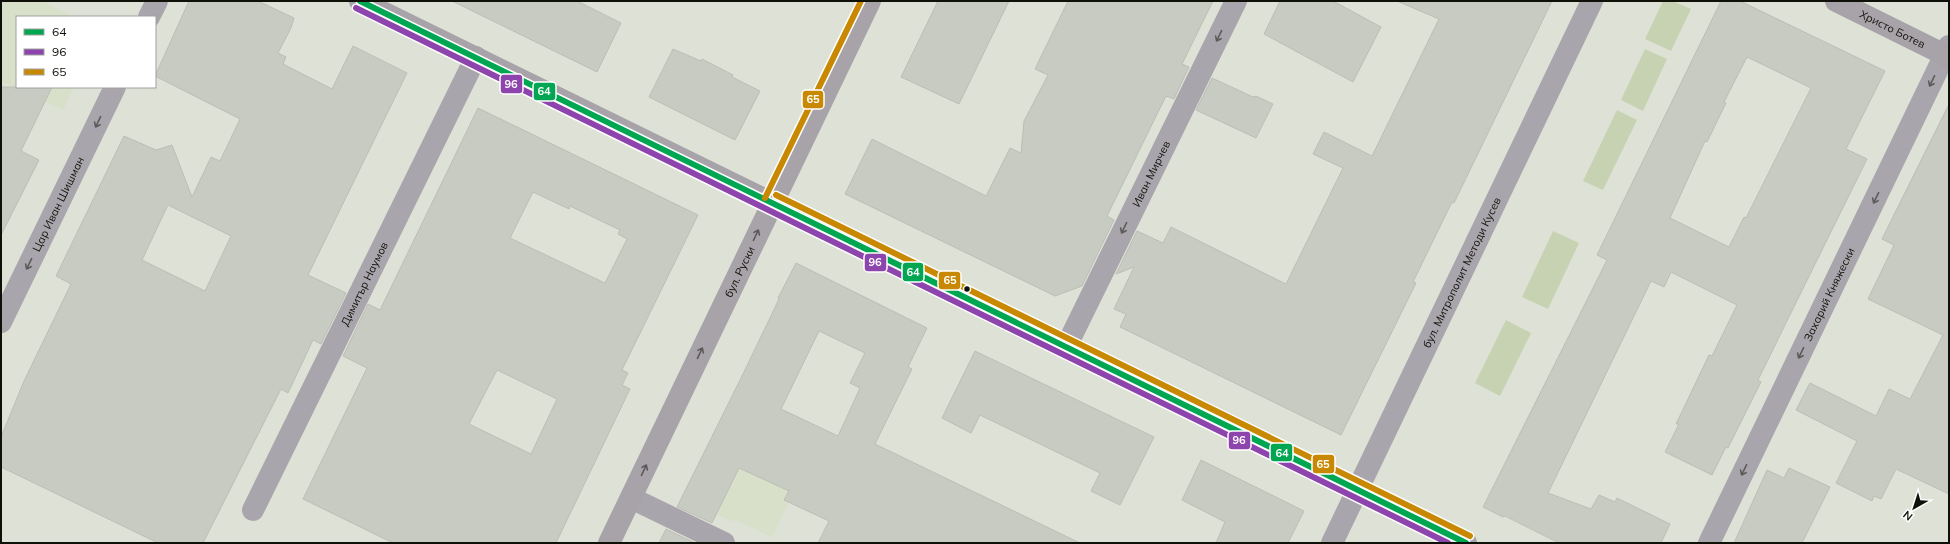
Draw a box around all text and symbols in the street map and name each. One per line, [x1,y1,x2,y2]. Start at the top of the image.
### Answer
street label: Христо Ботев [1857,7,1928,51]
legend [16,16,156,88]
text: 64 [52,24,66,39]
one-way arrow [1215,30,1222,42]
text: 96 [52,44,66,59]
text: 65 [52,64,66,79]
line badge: 96 [500,74,523,94]
one-way arrow [1928,74,1935,86]
text: 96 [504,77,518,91]
line badge: 64 [533,82,556,101]
text: 64 [537,84,551,98]
line badge: 65 [802,90,824,109]
text: 65 [806,92,820,106]
one-way arrow [94,116,101,128]
street label: Иван Мирчев [1129,139,1173,209]
street label: Цар Иван Шишман [29,154,87,254]
one-way arrow [1872,191,1879,203]
street label: бул. Митрополит Методи Кусев [1420,195,1504,350]
one-way arrow [1120,222,1127,234]
one-way arrow [753,230,760,242]
street label: Димитър Наумов [338,240,391,328]
street label: бул. Руски [721,244,758,300]
street label: Захарий Княжески [1801,245,1858,343]
line badge: 96 [864,253,887,272]
text: 96 [868,255,882,269]
one-way arrow [25,258,32,270]
line badge: 64 [902,262,924,282]
text: 64 [906,265,920,279]
line badge: 65 [938,271,961,290]
text: 65 [943,273,957,287]
unlabelled marker [962,284,972,294]
one-way arrow [1797,346,1804,358]
one-way arrow [697,347,704,359]
line badge: 96 [1228,431,1251,450]
text: 96 [1232,433,1246,447]
line badge: 64 [1270,443,1293,462]
text: 64 [1275,446,1289,460]
line badge: 65 [1312,454,1335,474]
text: 65 [1316,457,1330,471]
one-way arrow [1740,463,1747,475]
one-way arrow [641,464,648,476]
north arrow [1894,488,1934,528]
text: N [1900,508,1915,524]

